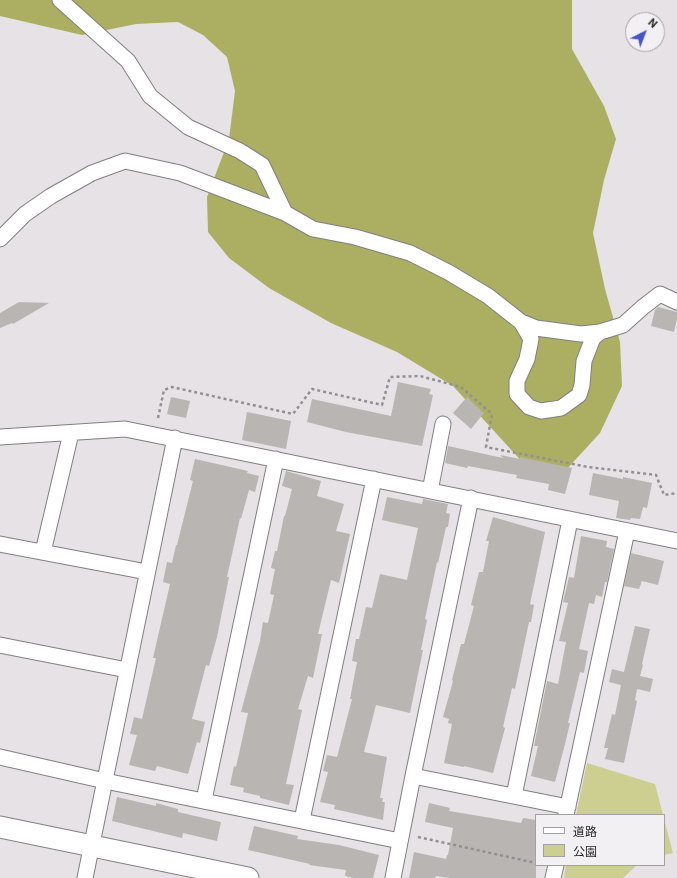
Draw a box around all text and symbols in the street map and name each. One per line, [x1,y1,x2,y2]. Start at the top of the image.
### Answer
north arrow [625,12,665,52]
text: N [645,16,660,31]
legend [535,814,665,866]
text: 道路 [573,825,597,839]
text: 公園 [573,845,597,859]

